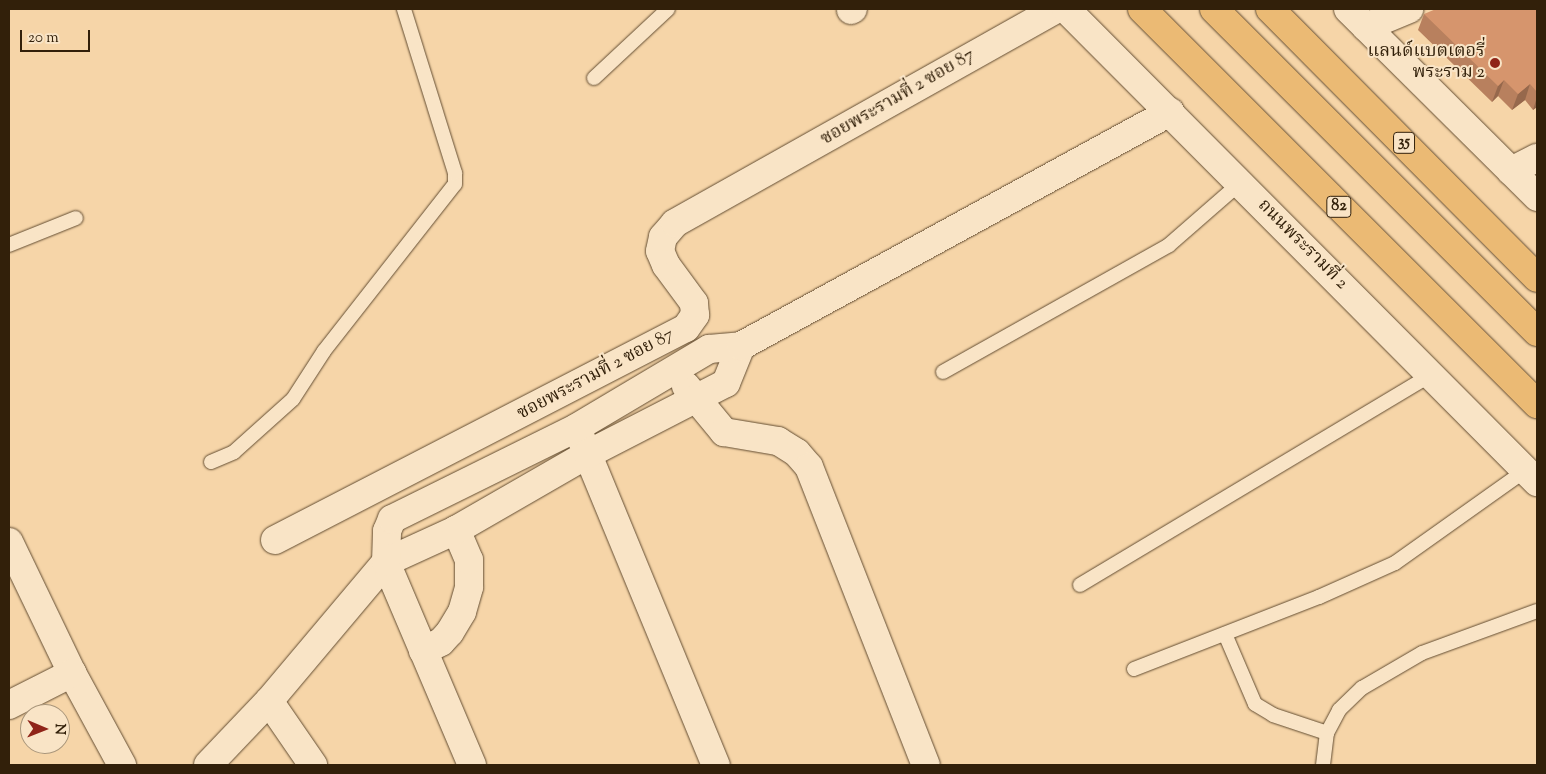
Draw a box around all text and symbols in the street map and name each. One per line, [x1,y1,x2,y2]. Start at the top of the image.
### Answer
scale bar [22,20,92,52]
text: 20 m [28,28,59,49]
place label: แลนด์แบตเตอรี่ พระราม 2 [1368,42,1485,84]
street label: ซอยพระรามที่ 2 ซอย 87 [817,45,979,151]
marker: แลนด์แบตเตอรี่ พระราม 2 [1489,57,1501,69]
road number: 35 [1393,130,1415,156]
road number: 82 [1325,193,1353,220]
street label: ถนนพระรามที่ 2 [1252,195,1352,295]
street label: ซอยพระรามที่ 2 ซอย 87 [514,325,678,425]
north arrow [20,704,70,754]
text: N [49,723,69,735]

